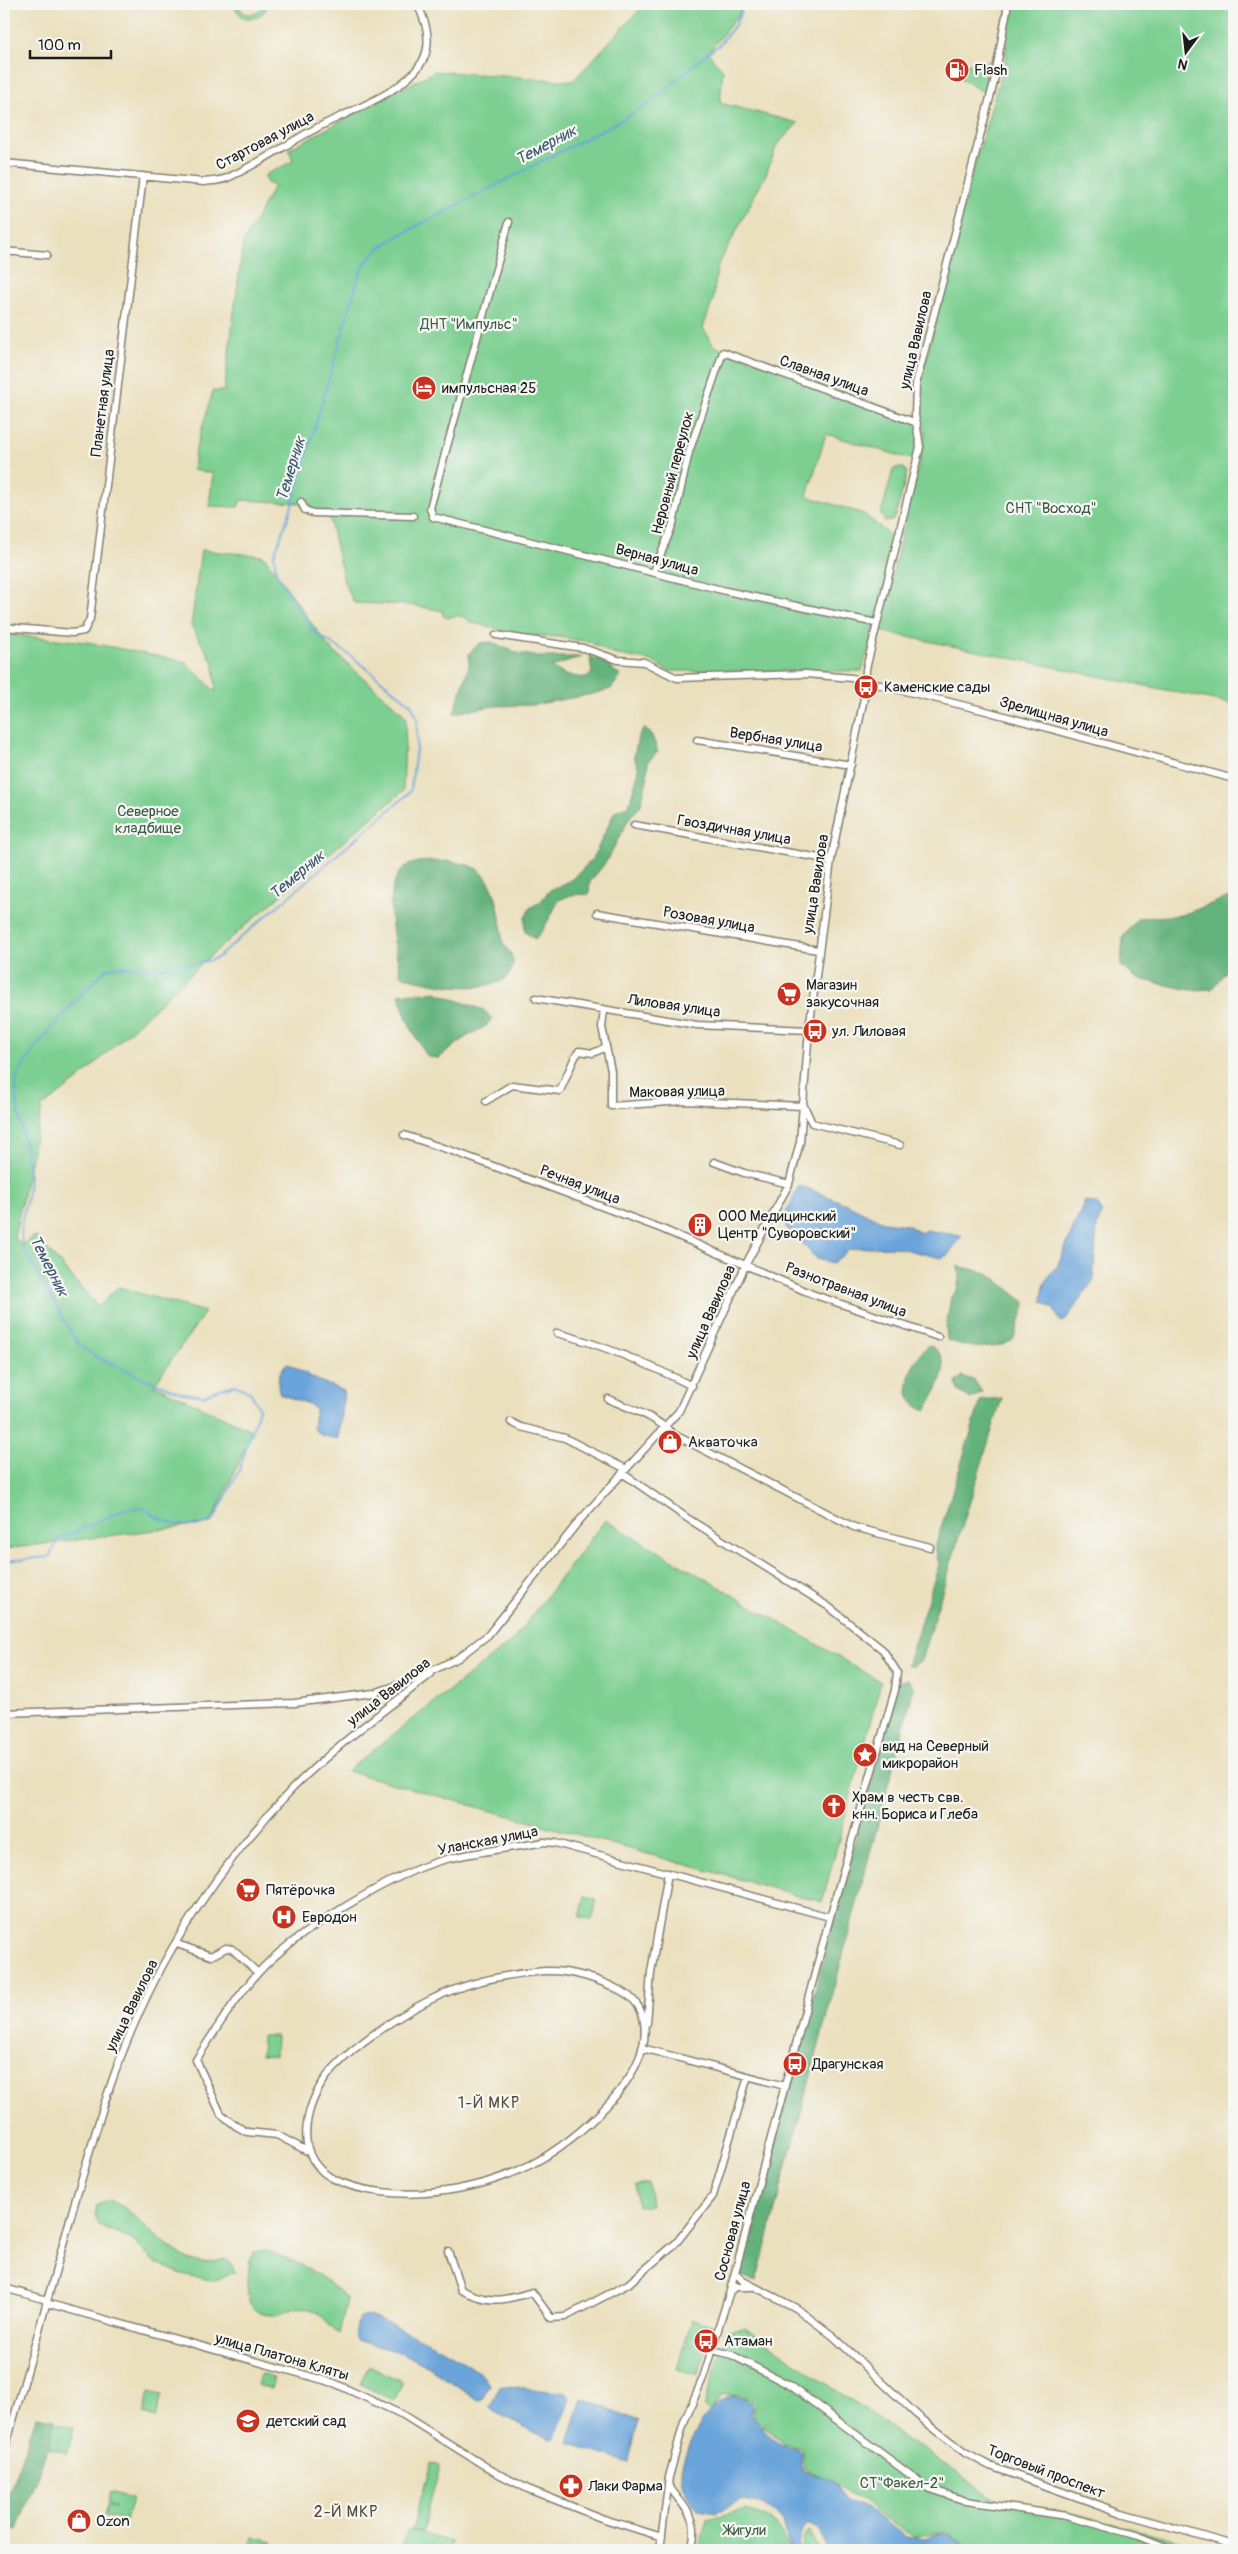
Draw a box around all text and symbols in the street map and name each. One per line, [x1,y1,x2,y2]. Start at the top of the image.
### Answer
scale bar [30,28,111,60]
north arrow [1160,28,1210,78]
text: 100 m [38,36,81,55]
text: N [1176,55,1190,74]
fuel station icon: Flash [944,57,970,83]
place label: Flash [974,61,1007,80]
street label: Стартовая улица [213,107,317,175]
water label: Темерник [512,120,581,169]
street label: улица Вавилова [895,289,937,392]
park label: ДНТ "Импульс" [419,315,518,334]
street label: Планетная улица [87,348,119,458]
street label: Славная улица [777,351,871,401]
hotel icon: импульсная 25 [411,375,437,401]
place label: импульсная 25 [442,379,536,398]
street label: Неровный переулок [647,409,699,537]
water label: Темерник [272,433,311,504]
park label: СНТ "Восход" [1005,499,1097,518]
street label: Верная улица [613,540,701,580]
bus stop icon: Каменские сады [853,674,879,700]
place label: Каменские сады [884,678,990,697]
street label: Зрелищная улица [997,692,1111,742]
street label: Вербная улица [728,723,824,757]
park label: Северное кладбище [115,802,182,838]
street label: Гвоздичная улица [676,811,792,849]
street label: улица Вавилова [799,833,833,936]
water label: Темерник [265,845,330,904]
street label: Розовая улица [662,903,756,937]
place label: Магазин закусочная [806,976,879,1012]
supermarket icon: Магазин закусочная [776,981,802,1007]
street label: Лиловая улица [625,990,722,1022]
bus stop icon: ул. Лиловая [802,1018,828,1044]
place label: ул. Лиловая [831,1022,906,1041]
street label: Маковая улица [629,1082,725,1102]
street label: Речная улица [537,1161,623,1209]
place label: ООО Медицинский Центр "Суворовский" [718,1207,856,1243]
building icon: ООО Медицинский Центр "Суворовский" [687,1212,713,1238]
water label: Темерник [25,1232,74,1302]
street label: Разнотравная улица [783,1258,909,1322]
street label: улица Вавилова [681,1262,740,1363]
shop icon: Акваточка [657,1429,683,1455]
place label: Акваточка [688,1433,758,1452]
street label: улица Вавилова [343,1654,434,1731]
place label: вид на Северный микрорайон [882,1737,989,1773]
place icon: вид на Северный микрорайон [852,1742,878,1768]
place label: Храм в честь свв. кнн. Бориса и Глеба [852,1788,978,1824]
church icon: Храм в честь свв. кнн. Бориса и Глеба [821,1793,847,1819]
street label: Уланская улица [436,1822,540,1860]
supermarket icon: Пятёрочка [235,1877,261,1903]
place label: Пятёрочка [266,1881,335,1900]
hospital icon: Евродон [271,1904,297,1930]
place label: Евродон [302,1908,357,1927]
street label: улица Вавилова [101,1957,163,2056]
bus stop icon: Драгунская [782,2051,808,2077]
place label: Драгунская [811,2055,883,2074]
district label: 1-Й МКР [458,2093,520,2113]
street label: Сосновая улица [711,2179,755,2283]
bus stop icon: Атаман [693,2328,719,2354]
street label: улица Платона Кляты [212,2329,351,2385]
place label: Атаман [724,2332,773,2351]
school or university icon: детский сад [235,2408,261,2434]
place label: детский сад [266,2412,346,2431]
street label: Торговый проспект [984,2441,1108,2503]
pharmacy icon: Лаки Фарма [558,2473,584,2499]
park label: СТ"Факел-2" [860,2474,944,2493]
place label: Лаки Фарма [587,2477,663,2496]
district label: 2-Й МКР [314,2502,378,2522]
shop icon: Ozon [66,2508,92,2534]
place label: Ozon [96,2512,130,2531]
park label: Жигули [722,2521,766,2540]

